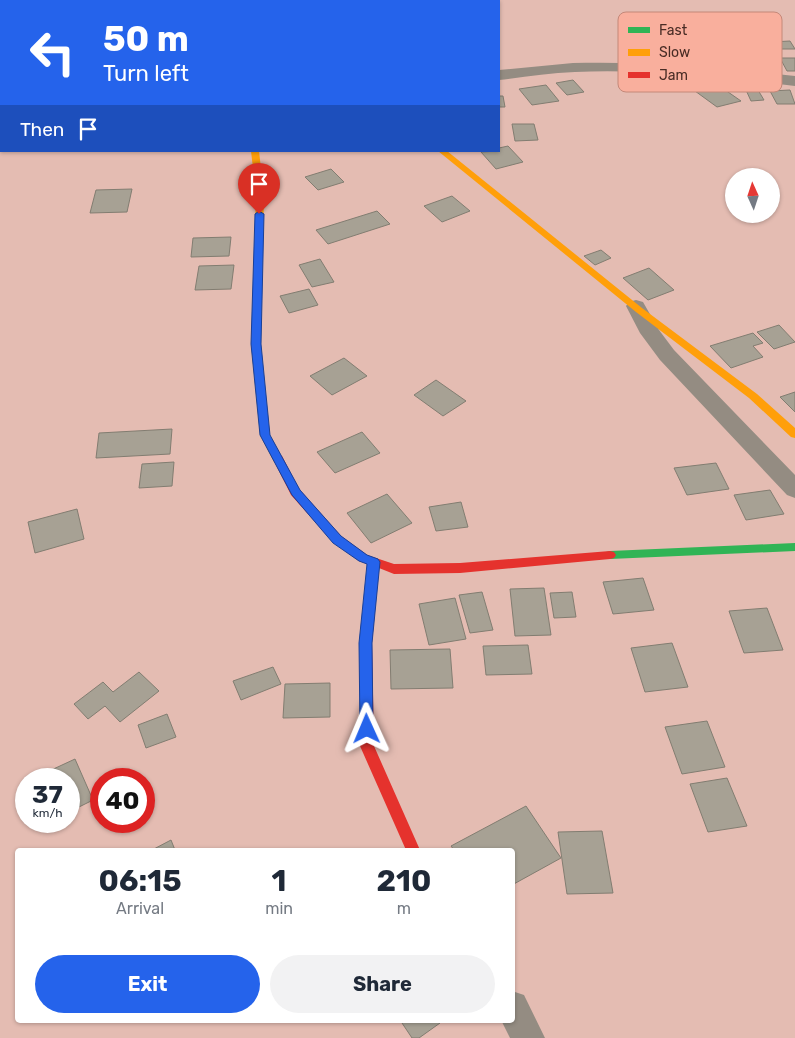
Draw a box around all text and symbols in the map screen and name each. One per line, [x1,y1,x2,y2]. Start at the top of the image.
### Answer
legend [618,12,782,92]
text: 50 m [103,18,189,60]
icon: left [20,20,85,85]
text: Fast [659,22,688,39]
text: Slow [659,44,690,61]
text: Turn left [103,60,189,87]
text: Jam [659,67,688,84]
icon: arrive [74,115,102,143]
text: Then [20,118,64,141]
pin [238,163,280,214]
north arrow [725,168,780,222]
map controls [725,168,780,223]
icon: arrive [245,170,273,198]
position arrow [340,702,392,754]
speed limit sign: 40 [90,768,155,833]
text: 37 [32,780,63,809]
text: km/h [33,806,62,820]
text: 06:15 [99,863,182,899]
text: 1 [272,863,287,899]
text: 210 [377,863,431,899]
text: Arrival [116,899,164,918]
text: min [265,899,293,918]
text: m [397,899,411,918]
button: Exit [35,955,260,1013]
button: Share [270,955,495,1013]

